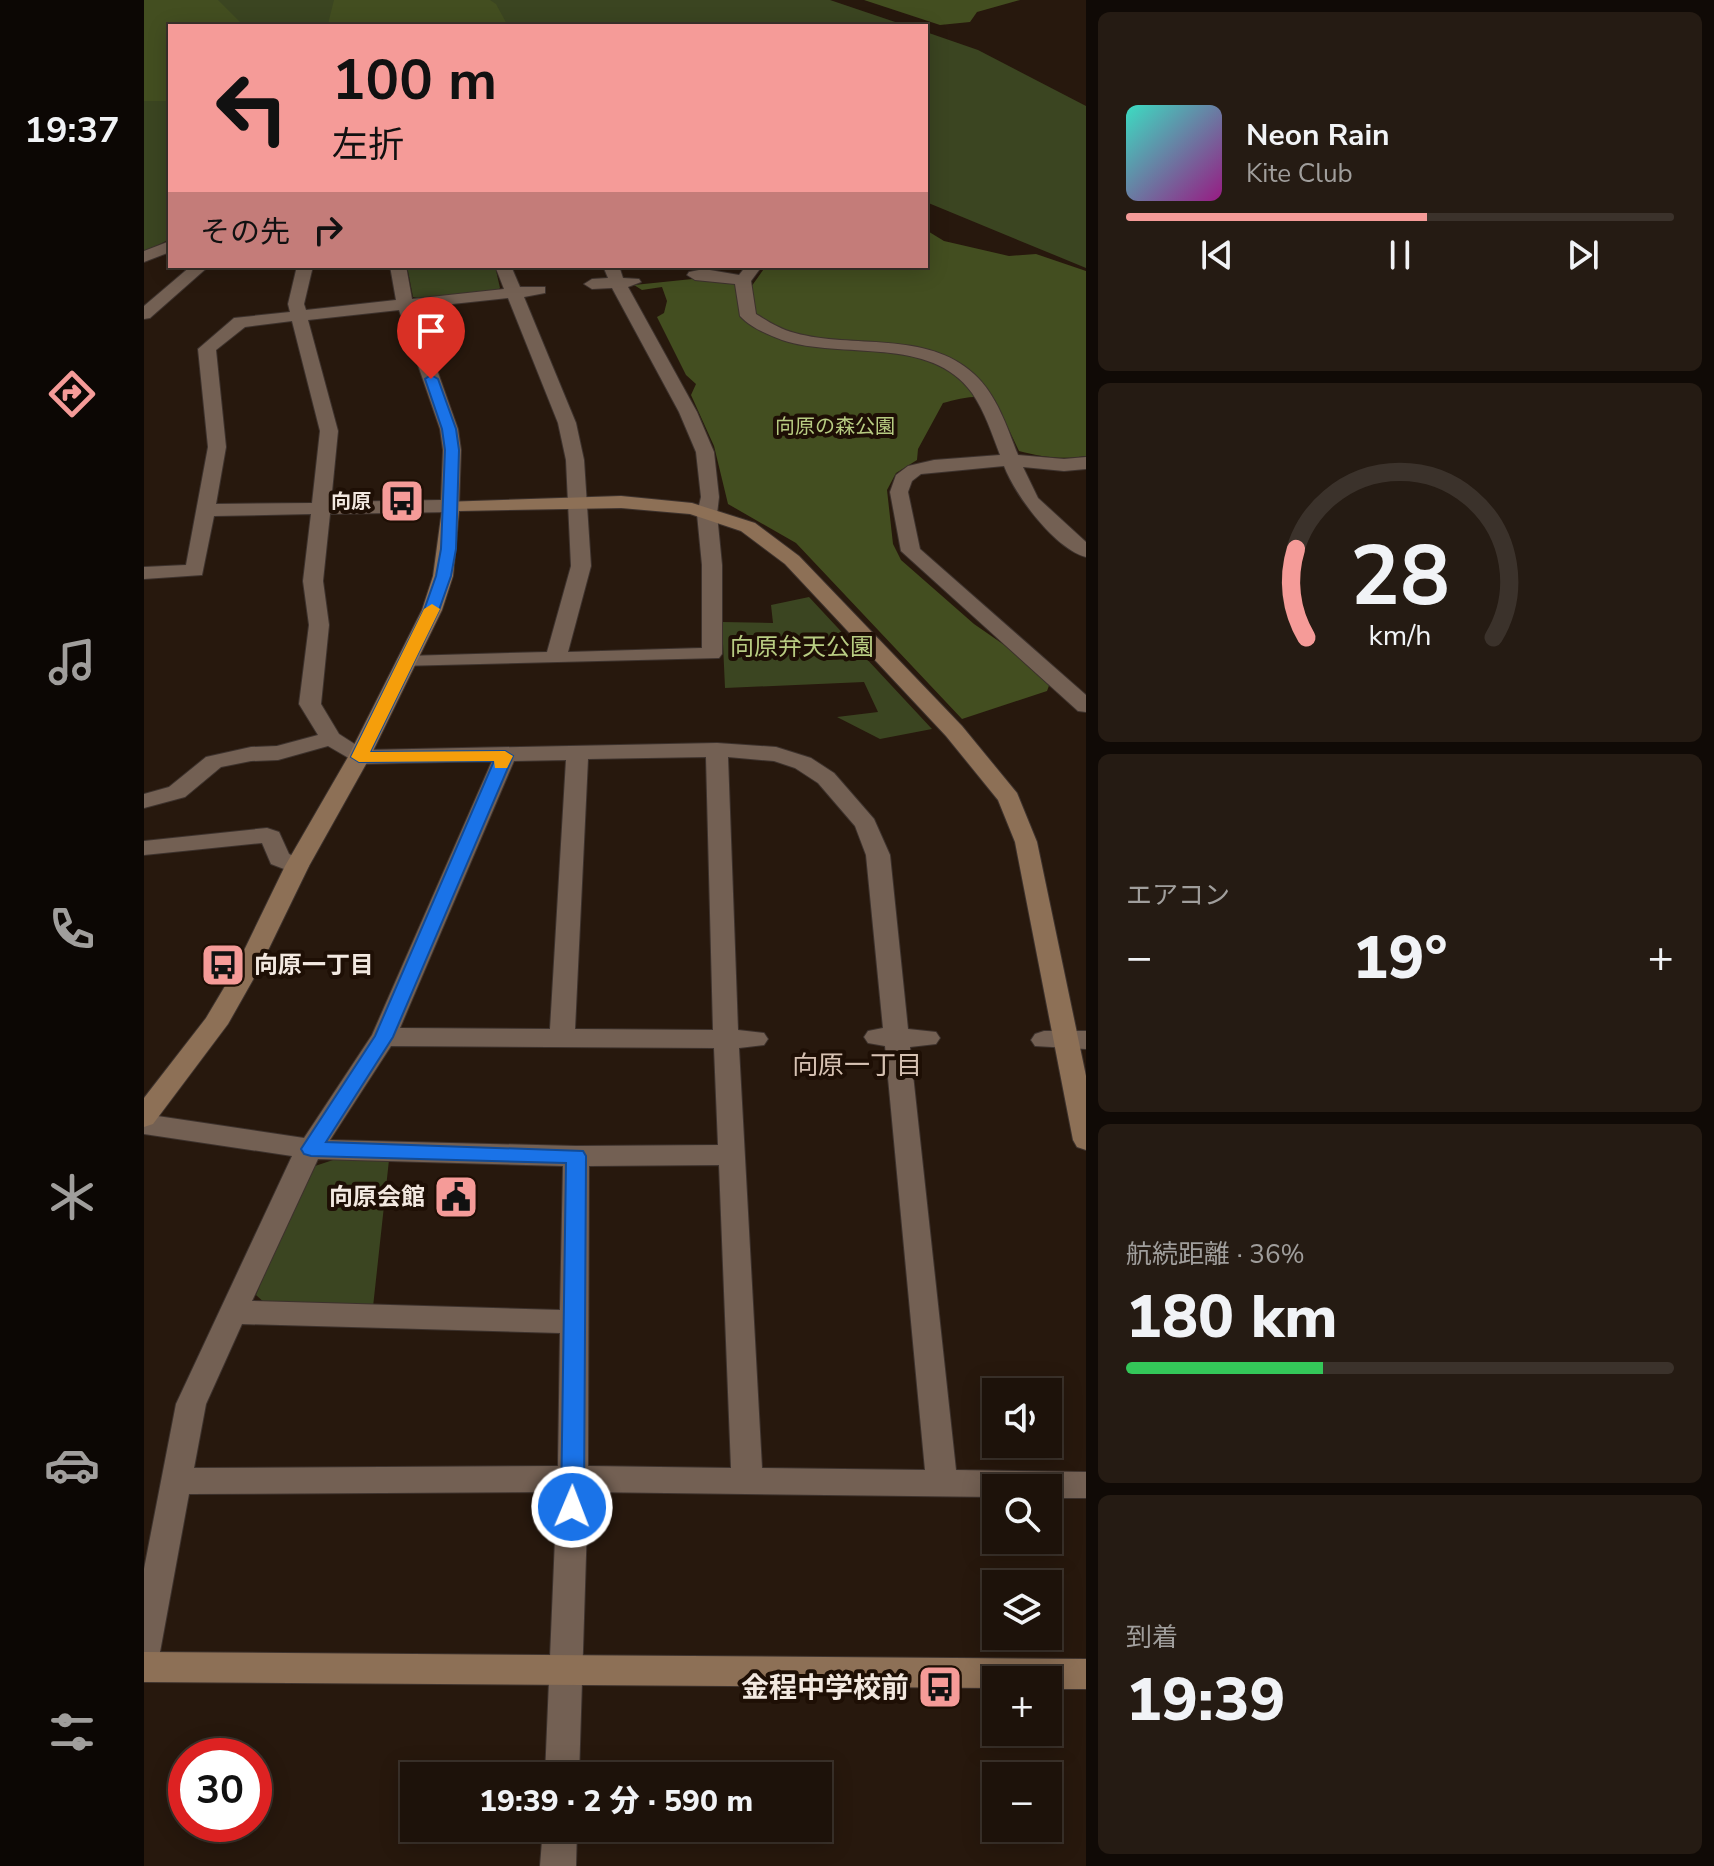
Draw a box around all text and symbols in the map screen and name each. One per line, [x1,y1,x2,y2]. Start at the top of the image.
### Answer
text: 100 m [332,42,497,119]
icon: left [200,56,304,160]
text: 19:37 [24,106,120,155]
text: Neon Rain [1246,115,1390,156]
text: 左折 [332,121,404,170]
text: Kite Club [1246,156,1353,191]
icon: right [306,208,350,252]
text: その先 [200,212,290,253]
icon: previous [1195,233,1239,277]
icon: pause [1378,233,1422,277]
icon: next [1561,233,1605,277]
pin [397,297,465,379]
icon: arrive [409,309,453,353]
icon: directions [44,366,100,422]
park label: 向原の森公園 [775,413,895,440]
bus stop icon: 向原 [378,477,426,525]
place label: 向原 [331,488,371,515]
text: 28 [1350,520,1450,633]
text: km/h [1369,616,1431,655]
park label: 向原弁天公園 [730,631,874,663]
icon: music [44,634,100,690]
text: エアコン [1126,878,1230,913]
icon: phone [44,901,100,957]
text: 19° [1352,917,1448,999]
text: − [1126,928,1152,988]
text: + [1648,928,1674,988]
bus stop icon: 向原一丁目 [199,941,247,989]
place label: 向原一丁目 [254,949,374,981]
district label: 向原一丁目 [792,1048,922,1083]
icon: climate [44,1169,100,1225]
public building icon: 向原会館 [432,1173,480,1221]
place label: 向原会館 [329,1181,425,1213]
text: 航続距離 · 36% [1126,1237,1305,1272]
text: 180 km [1126,1276,1338,1358]
map controls [982,1378,1062,1842]
button: sound [982,1378,1062,1458]
icon: car [44,1437,100,1493]
position arrow [530,1465,614,1549]
button: search [982,1474,1062,1554]
button: layers [982,1570,1062,1650]
text: 到着 [1126,1620,1178,1655]
text: 19:39 [1126,1659,1286,1741]
bus stop icon: 金程中学校前 [916,1663,964,1711]
button: + [982,1666,1062,1746]
place label: 金程中学校前 [741,1669,909,1707]
icon: filters [44,1704,100,1760]
speed limit sign: 30 [168,1738,272,1842]
button: − [982,1762,1062,1842]
text: 19:39 · 2 分 · 590 m [479,1781,753,1822]

